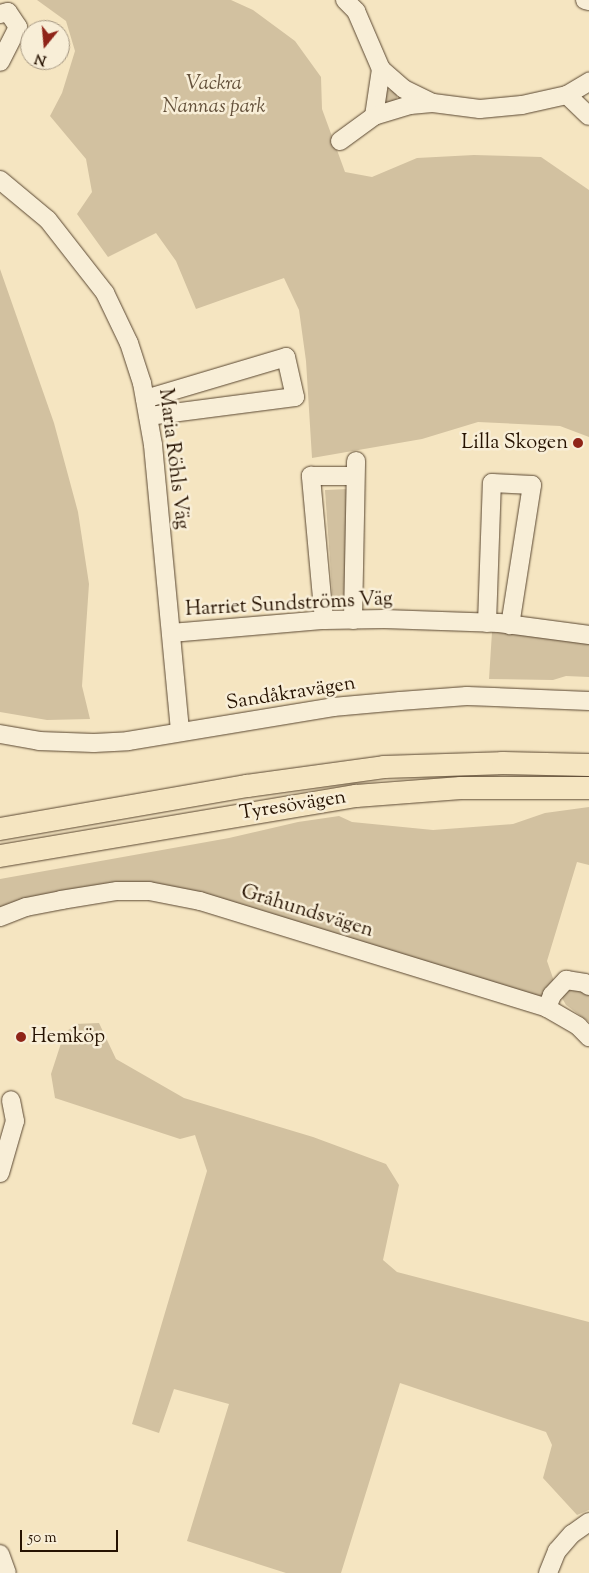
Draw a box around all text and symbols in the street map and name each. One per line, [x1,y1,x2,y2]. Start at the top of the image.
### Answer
north arrow [20,20,70,70]
text: N [33,47,49,70]
park label: Vackra Nannas park [163,73,265,120]
street label: Maria Röhls Väg [152,387,194,531]
place label: Lilla Skogen [461,431,568,455]
marker: Lilla Skogen [572,437,584,449]
street label: Harriet Sundströms Väg [185,588,393,622]
street label: Sandåkravägen [225,672,357,716]
street label: Tyresövägen [238,786,348,826]
street label: Gråhundsvägen [238,880,376,944]
place label: Hemköp [31,1025,105,1049]
marker: Hemköp [15,1031,27,1043]
scale bar [22,1520,120,1552]
text: 50 m [28,1528,57,1549]

